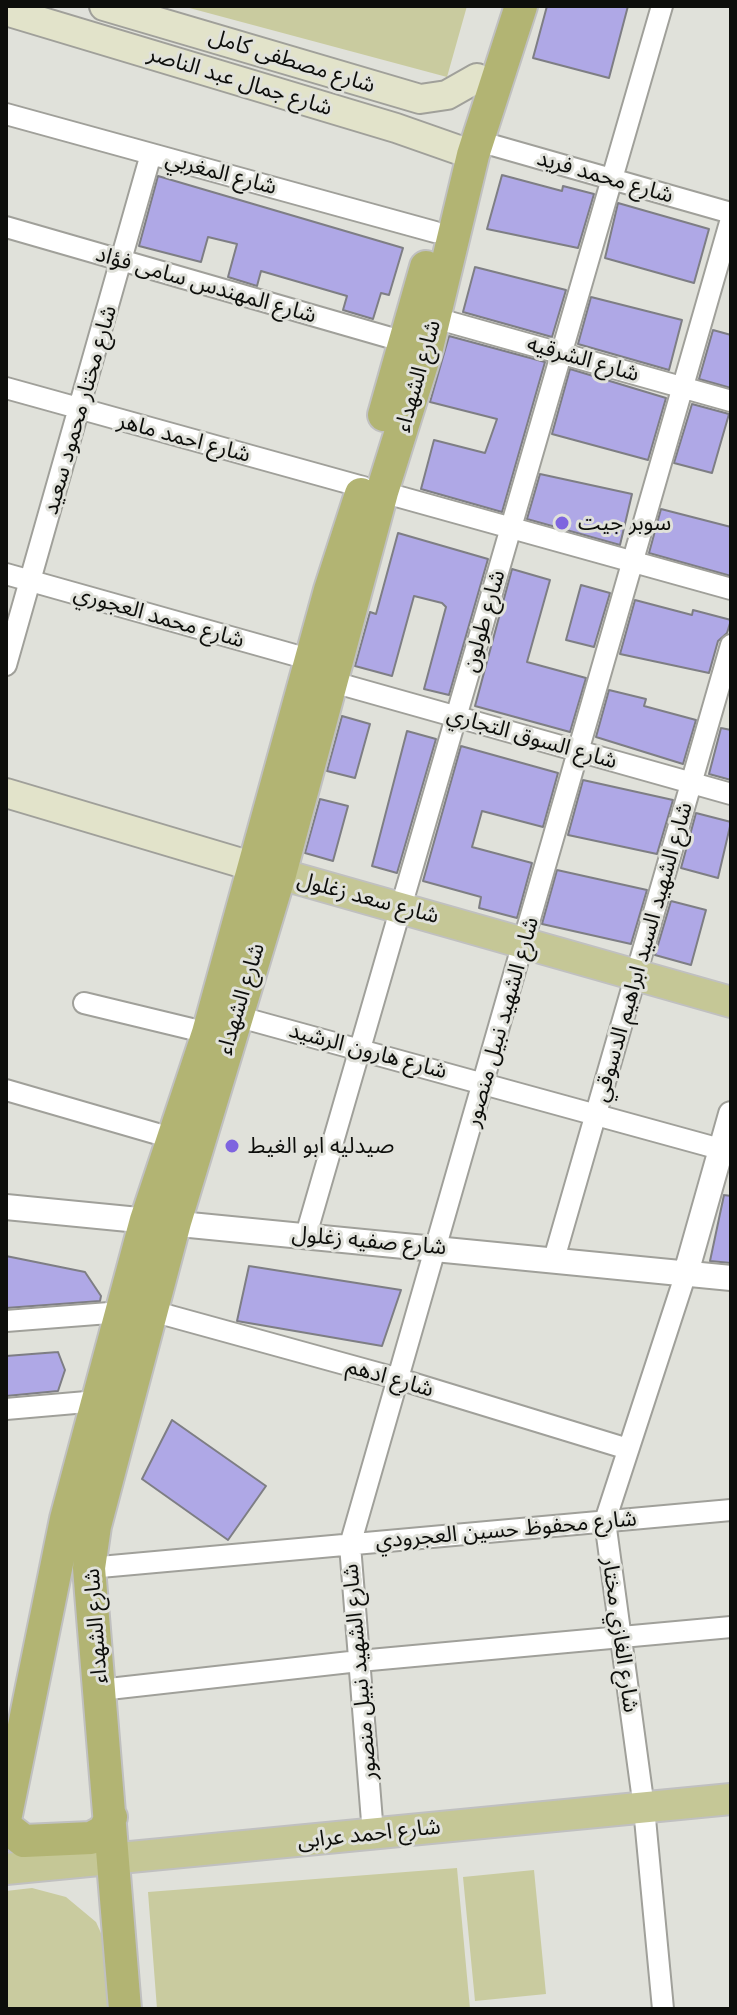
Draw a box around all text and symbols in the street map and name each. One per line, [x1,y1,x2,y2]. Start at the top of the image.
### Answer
street label: شارع مصطفى كامل [206,23,378,99]
street label: شارع جمال عبد الناصر [145,40,335,122]
street label: شارع محمد فريد [534,145,676,209]
street label: شارع المغربي [163,146,279,200]
street label: شارع المهندس سامى فؤاد [93,241,319,329]
street label: شارع مختار محمود سعيد [38,302,122,518]
street label: شارع الشهداء [389,317,447,435]
street label: شارع الشرقيه [524,330,642,388]
street label: شارع احمد ماهر [115,408,253,468]
place label: سوبر جيت [578,510,671,536]
marker: سوبر جيت [553,514,571,532]
street label: شارع طولون [457,567,511,675]
street label: شارع محمد العجوري [71,580,247,654]
street label: شارع السوق التجاري [444,701,620,775]
street label: شارع الشهيد السيد ابراهيم الدسوقي [588,799,698,1105]
street label: شارع سعد زغلول [294,866,442,930]
street label: شارع الشهيد نبيل منصور [459,914,545,1130]
street label: شارع الشهداء [212,940,270,1058]
street label: شارع هارون الرشيد [286,1017,450,1085]
place label: صيدليه ابو الغيط [248,1133,394,1159]
marker: صيدليه ابو الغيط [223,1137,241,1155]
street label: شارع صفيه زغلول [291,1221,447,1261]
street label: شارع ادهم [343,1353,437,1403]
street label: شارع محفوظ حسين العجرودي [374,1505,638,1555]
street label: شارع الغازي مختار [596,1556,644,1714]
street label: شارع الشهيد نبيل منصور [337,1563,383,1781]
street label: شارع الشهداء [79,1568,113,1684]
street label: شارع احمد عرابى [296,1813,442,1855]

